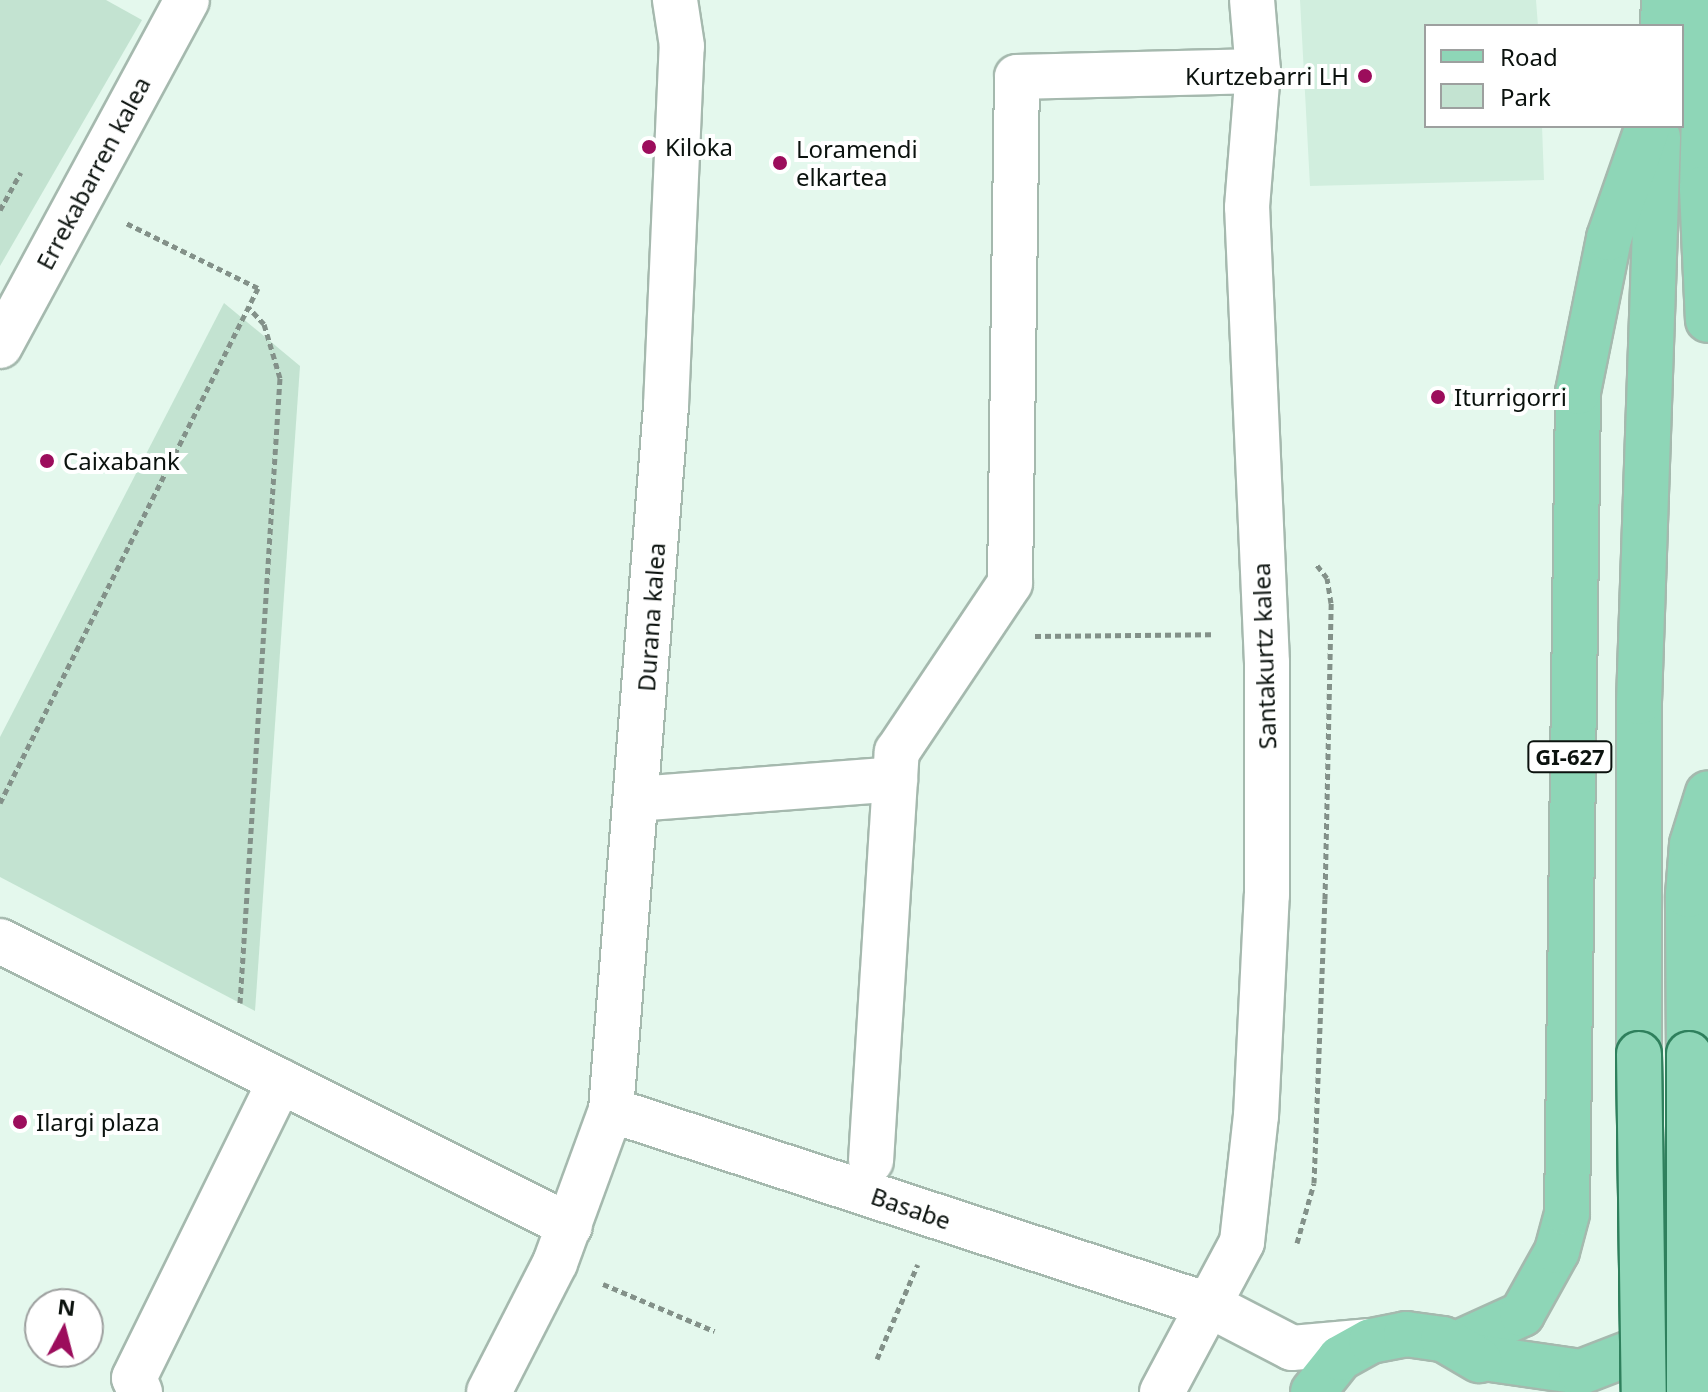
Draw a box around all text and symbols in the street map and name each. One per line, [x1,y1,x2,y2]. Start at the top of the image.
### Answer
legend [1424,24,1684,128]
text: Road [1500,40,1558,73]
place label: Kurtzebarri LH [1185,62,1349,90]
marker: Kurtzebarri LH [1356,67,1374,85]
street label: Errekabarren kalea [30,72,156,274]
text: Park [1500,80,1551,113]
place label: Kiloka [665,133,733,161]
place label: Loramendi elkartea [796,135,918,191]
marker: Kiloka [640,138,658,156]
marker: Loramendi elkartea [771,154,789,172]
place label: Iturrigorri [1454,383,1567,411]
marker: Iturrigorri [1429,388,1447,406]
place label: Caixabank [63,447,180,475]
marker: Caixabank [38,452,56,470]
street label: Durana kalea [631,542,671,692]
street label: Santakurtz kalea [1246,562,1282,750]
road number: GI-627 [1526,739,1614,775]
place label: Ilargi plaza [36,1108,160,1136]
marker: Ilargi plaza [11,1113,29,1131]
street label: Basabe [867,1181,955,1235]
north arrow [24,1288,104,1368]
text: N [56,1290,77,1322]

